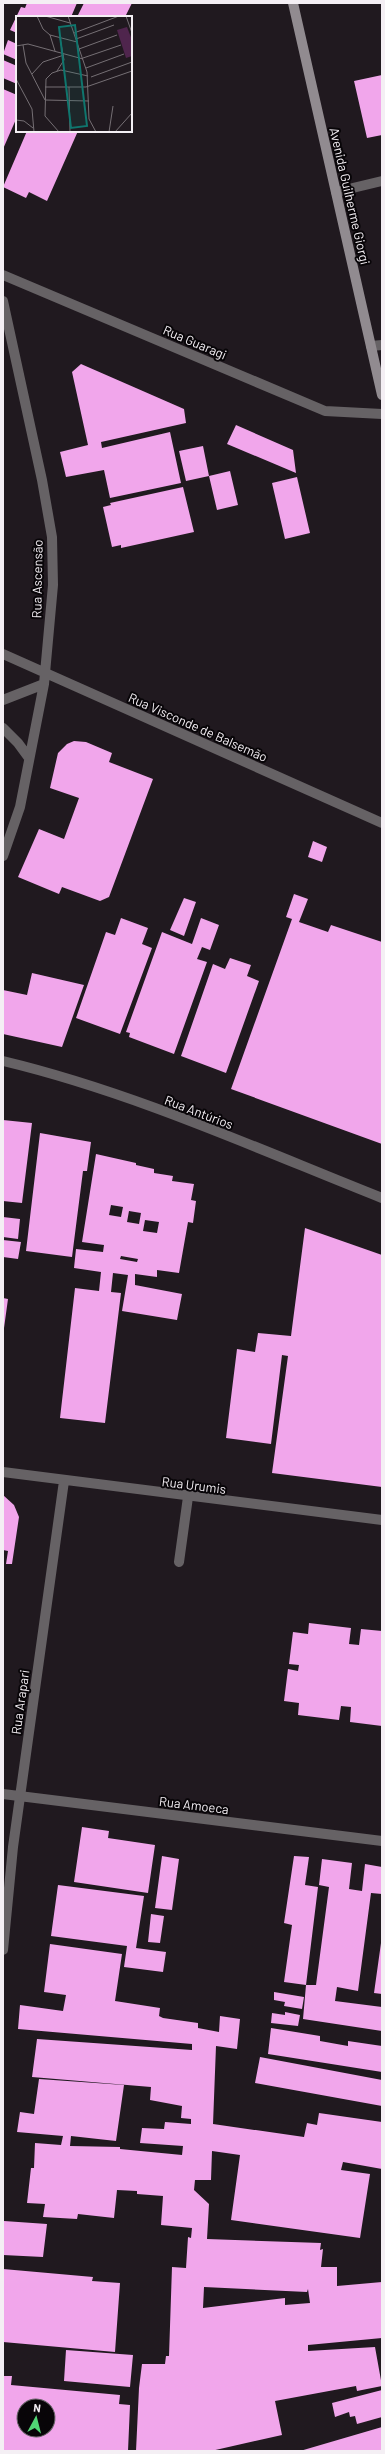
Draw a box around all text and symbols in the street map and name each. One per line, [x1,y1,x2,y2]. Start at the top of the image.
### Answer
inset map [16,16,132,132]
street label: Avenida Guilherme Giorgi [326,126,374,266]
street label: Rua Guaragi [161,321,229,363]
street label: Rua Ascensão [28,539,46,619]
street label: Rua Visconde de Balsemão [126,689,270,765]
street label: Rua Antúrios [162,1092,236,1132]
street label: Rua Urumis [161,1473,227,1497]
street label: Rua Arapari [8,1669,32,1735]
street label: Rua Amoeca [158,1793,230,1817]
north arrow [16,2398,56,2438]
text: N [33,2401,42,2414]

